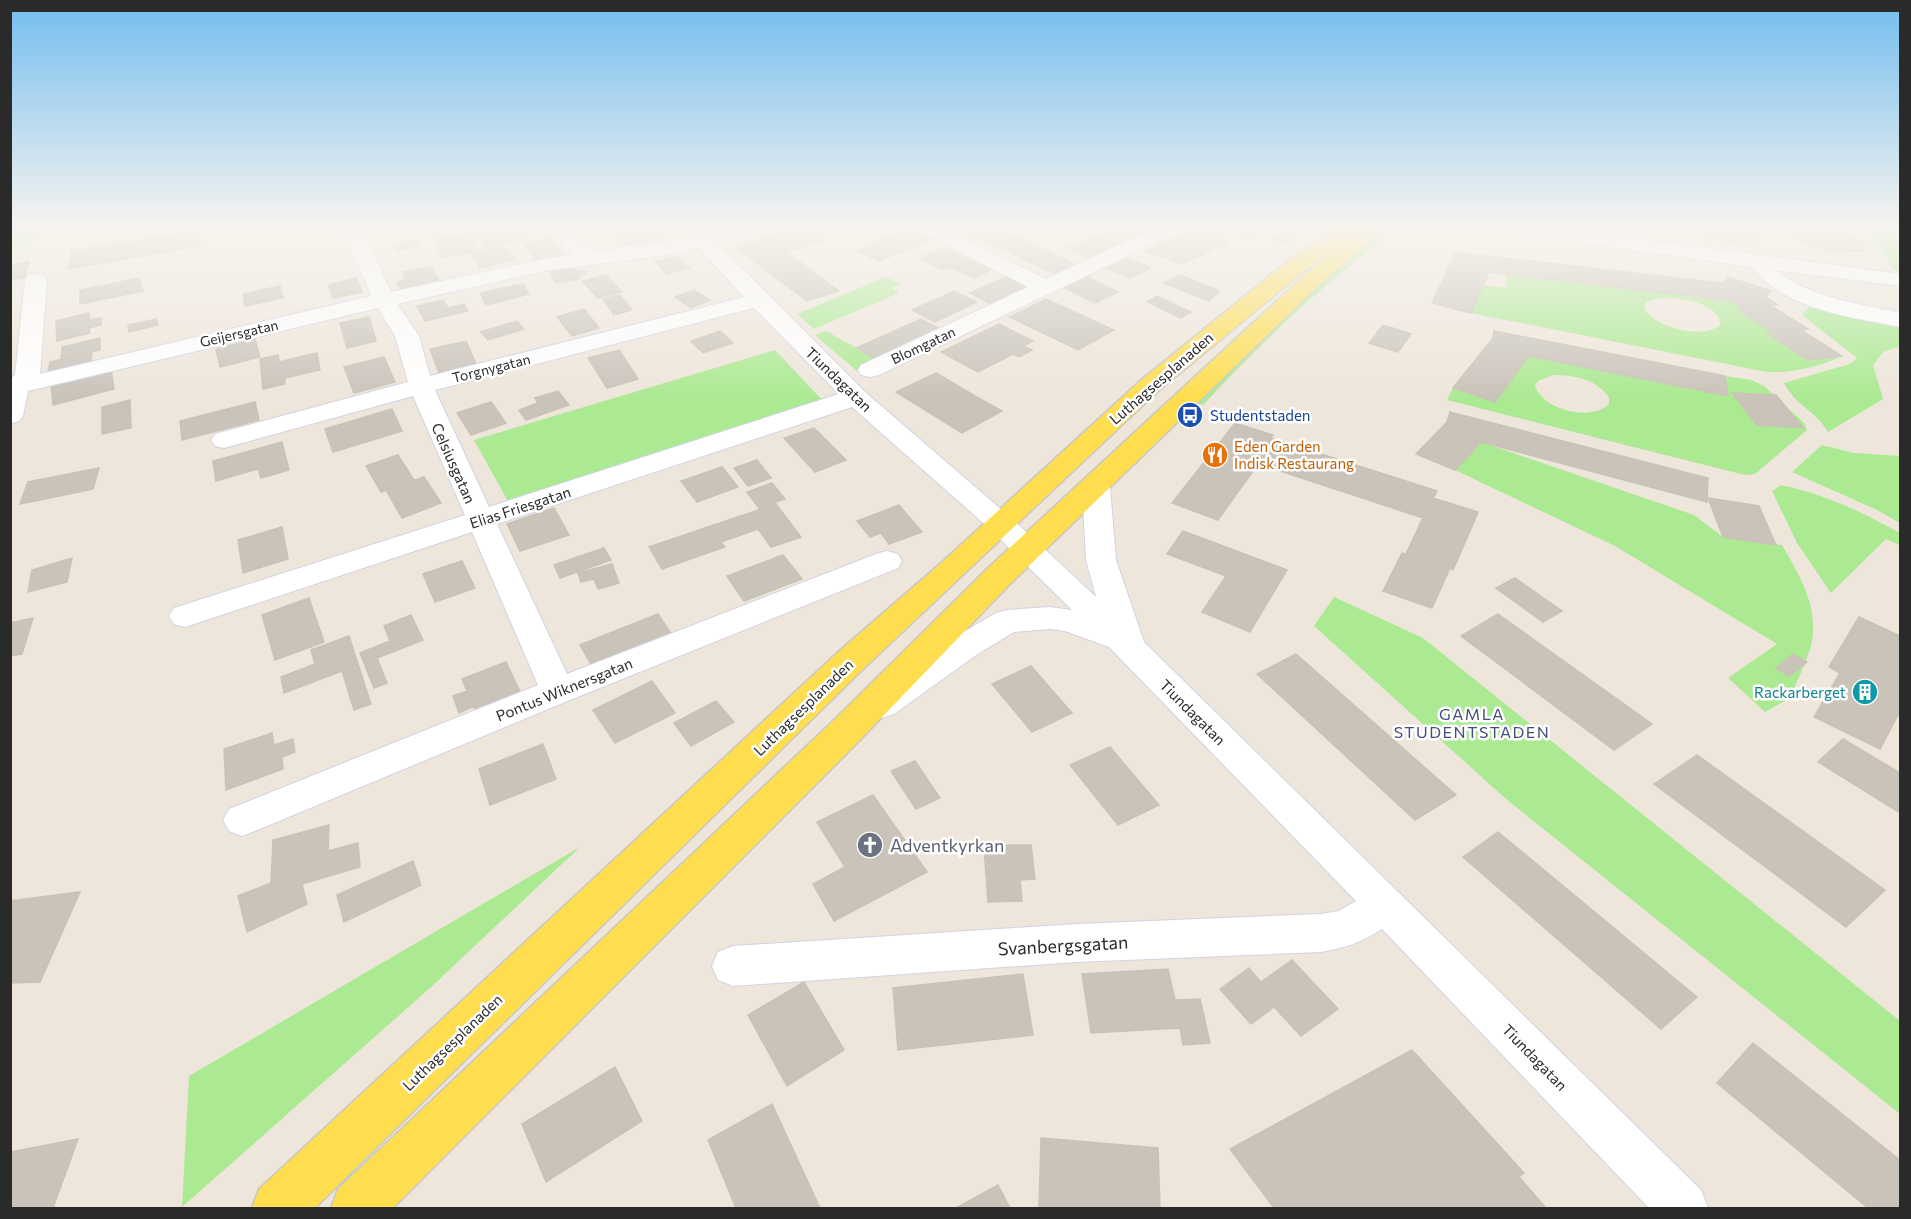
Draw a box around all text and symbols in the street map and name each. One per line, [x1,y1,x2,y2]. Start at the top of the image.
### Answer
street label: Geijersgatan [198,316,280,350]
street label: Blomgatan [888,323,958,367]
street label: Luthagsesplanaden [1106,328,1216,428]
street label: Tiundagatan [802,343,876,415]
street label: Torgnygatan [450,350,532,386]
bus stop icon: Studentstaden [1175,400,1205,430]
place label: Studentstaden [1210,406,1310,424]
street label: Celsiusgatan [428,420,480,506]
place label: Eden Garden Indisk Restaurang [1234,437,1354,472]
restaurant icon: Eden Garden Indisk Restaurang [1200,440,1230,470]
street label: Elias Friesgatan [467,482,573,532]
street label: Pontus Wiknersgatan [493,653,635,725]
street label: Luthagsesplanaden [749,655,857,759]
street label: Tiundagatan [1156,675,1230,749]
building icon: Rackarberget [1850,677,1880,707]
place label: Rackarberget [1754,683,1846,701]
district label: GAMLA STUDENTSTADEN [1394,704,1550,741]
church icon: Adventkyrkan [855,830,885,860]
place label: Adventkyrkan [890,834,1004,856]
street label: Svanbergsgatan [997,931,1129,959]
street label: Luthagsesplanaden [398,990,506,1094]
street label: Tiundagatan [1499,1020,1571,1094]

